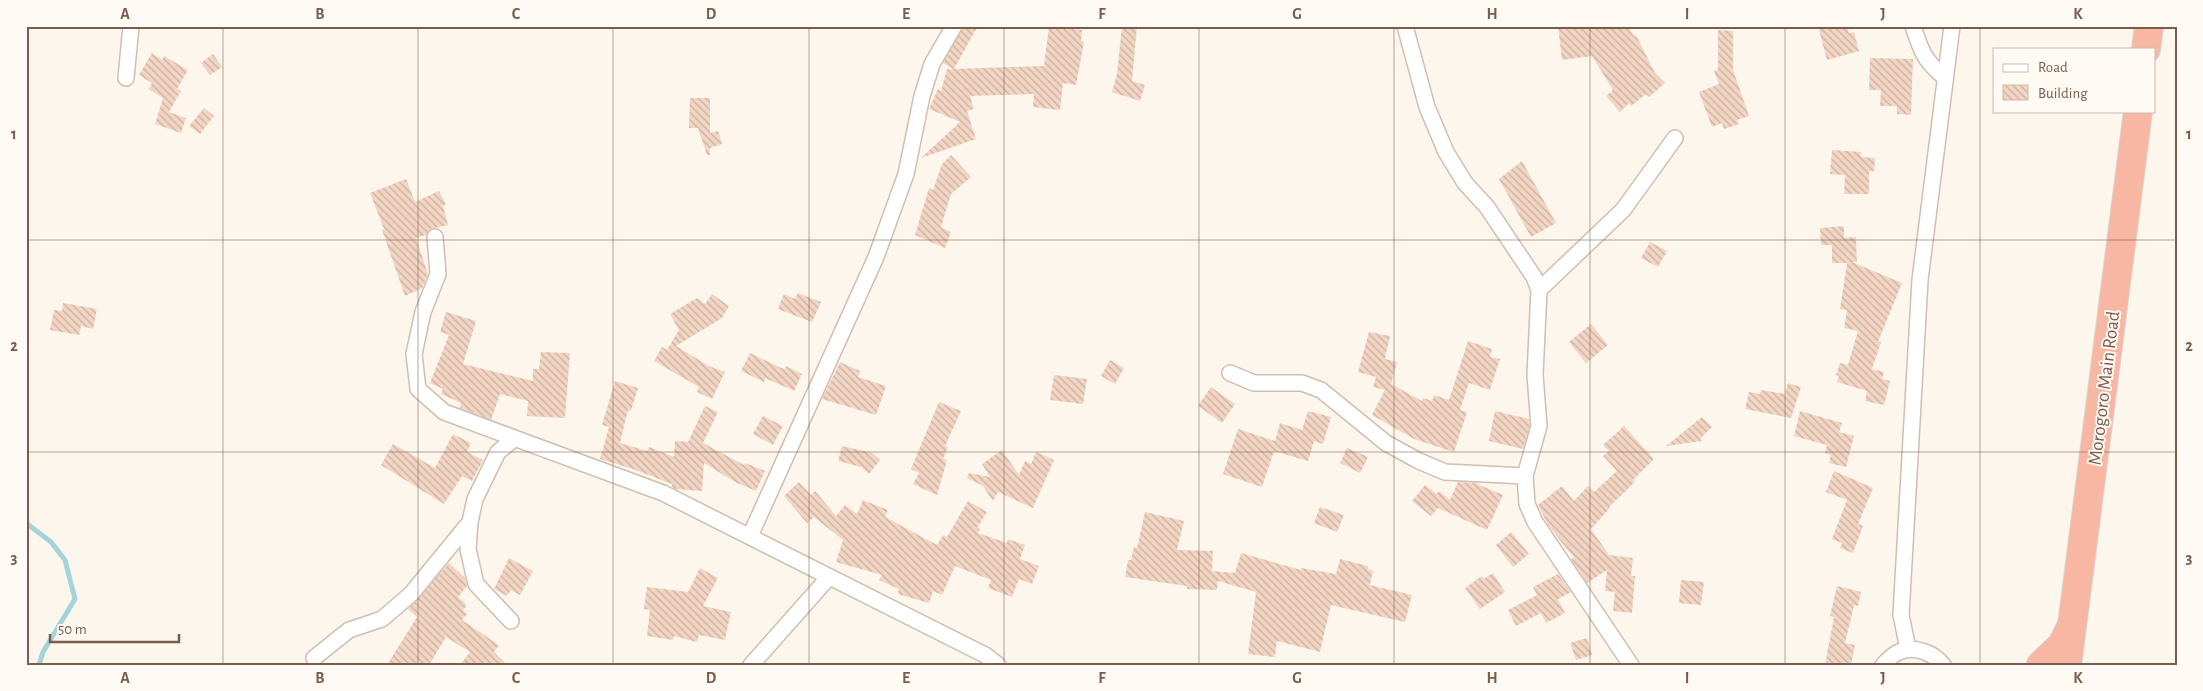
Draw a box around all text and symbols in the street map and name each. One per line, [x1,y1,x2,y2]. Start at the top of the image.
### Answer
text: A [120,6,130,22]
text: B [315,6,325,22]
text: C [512,6,521,22]
text: D [706,6,717,22]
text: E [902,6,910,22]
text: F [1098,6,1106,22]
text: G [1292,6,1302,22]
text: H [1486,6,1498,22]
text: I [1685,6,1689,22]
text: J [1880,6,1886,22]
text: K [2073,6,2083,22]
legend [1993,48,2156,112]
text: Road [2038,60,2068,75]
text: Building [2038,86,2088,101]
text: 1 [11,126,17,142]
text: 1 [2186,126,2192,142]
street label: Morogoro Main Road [2086,310,2123,466]
text: 2 [10,338,18,354]
text: 2 [2185,338,2193,354]
text: 3 [11,550,18,566]
text: 3 [2186,550,2193,566]
scale bar [50,611,179,643]
text: 50 m [58,622,87,637]
text: A [120,670,130,686]
text: B [315,670,325,686]
text: C [512,670,521,686]
text: D [706,670,717,686]
text: E [902,670,910,686]
text: F [1098,670,1106,686]
text: G [1292,670,1302,686]
text: H [1486,670,1498,686]
text: I [1685,670,1689,686]
text: J [1880,670,1886,686]
text: K [2073,670,2083,686]

